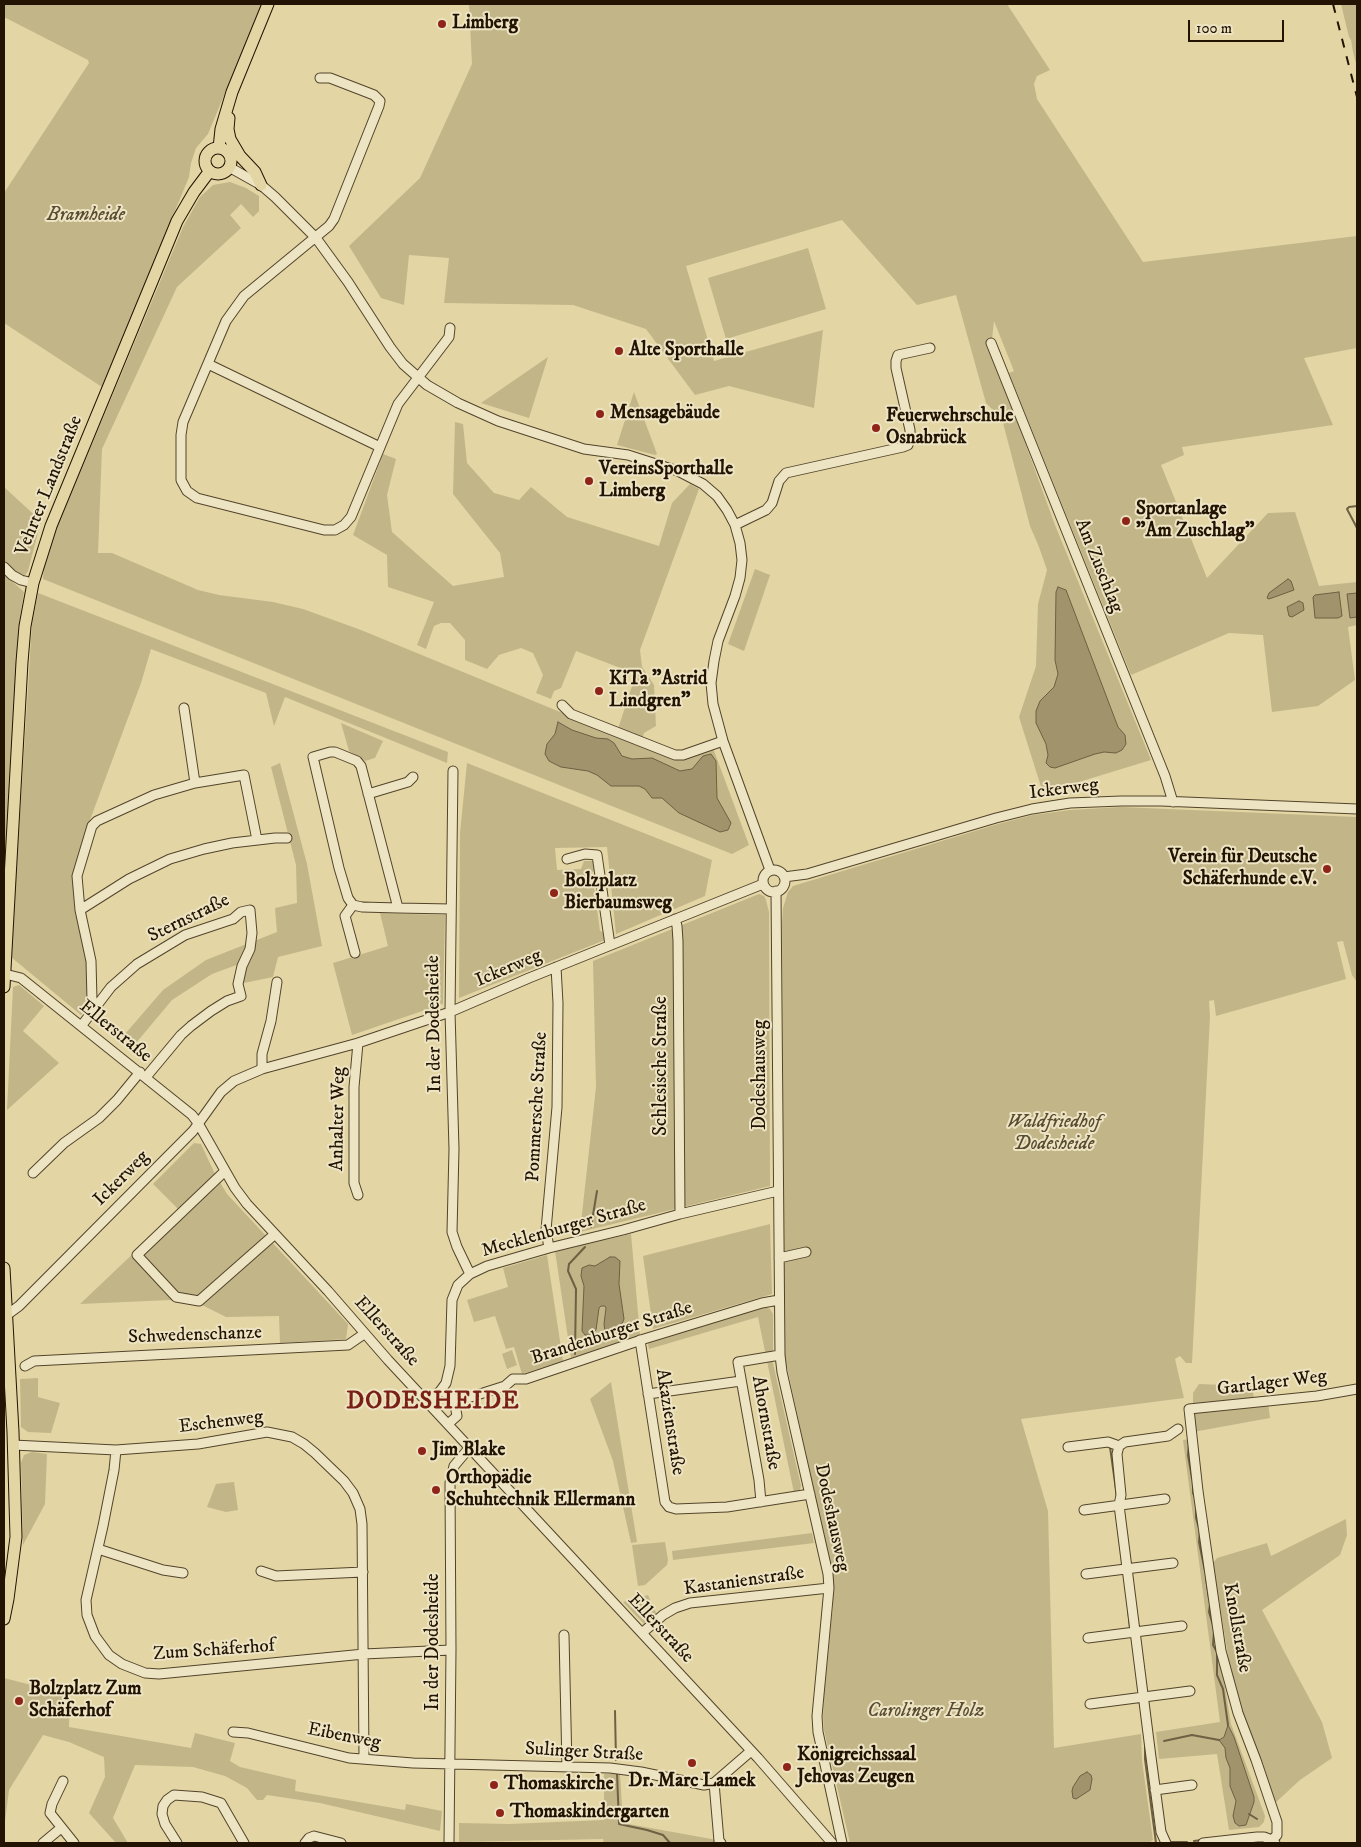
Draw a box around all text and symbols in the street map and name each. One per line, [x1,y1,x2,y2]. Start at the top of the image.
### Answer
scale bar [1191,10,1287,42]
place label: Limberg [452,13,518,35]
marker: Limberg [436,18,448,30]
text: 100 m [1196,19,1232,38]
park label: Bramheide [47,205,125,227]
place label: Alte Sporthalle [629,340,744,362]
marker: Alte Sporthalle [613,345,625,357]
place label: Mensagebäude [610,403,720,425]
place label: Feuerwehrschule Osnabrück [886,406,1013,450]
marker: Mensagebäude [594,408,606,420]
street label: Vehrter Landstraße [12,413,88,559]
marker: Feuerwehrschule Osnabrück [870,422,882,434]
place label: VereinsSporthalle Limberg [599,459,733,503]
marker: VereinsSporthalle Limberg [583,475,595,487]
place label: Sportanlage "Am Zuschlag" [1136,499,1254,543]
marker: Sportanlage "Am Zuschlag" [1120,515,1132,527]
street label: Am Zuschlag [1069,516,1127,616]
place label: KiTa "Astrid Lindgren" [609,669,707,713]
marker: KiTa "Astrid Lindgren" [593,685,605,697]
street label: Ickerweg [1028,774,1100,806]
place label: Verein für Deutsche Schäferhunde e.V. [1168,847,1317,891]
marker: Verein für Deutsche Schäferhunde e.V. [1321,863,1333,875]
place label: Bolzplatz Bierbaumsweg [564,871,672,915]
marker: Bolzplatz Bierbaumsweg [548,887,560,899]
street label: Sternstraße [145,890,233,948]
street label: Ickerweg [473,945,545,993]
street label: In der Dodesheide [422,955,448,1093]
street label: Ellerstraße [74,996,156,1068]
street label: Schlesische Straße [651,996,673,1136]
street label: Dodeshausweg [750,1020,772,1130]
street label: Pommersche Straße [523,1031,553,1183]
street label: Anhalter Weg [327,1067,351,1171]
park label: Waldfriedhof Dodesheide [1007,1112,1101,1156]
street label: Ickerweg [89,1146,155,1212]
street label: Mecklenburger Straße [479,1195,649,1263]
street label: Ellerstraße [349,1292,423,1372]
street label: Brandenburger Straße [529,1297,695,1371]
street label: Schwedenschanze [128,1322,262,1350]
street label: Gartlager Weg [1216,1366,1328,1402]
street label: Akazienstraße [649,1367,689,1477]
street label: Ahornstraße [746,1374,784,1472]
district label: DODESHEIDE [345,1389,521,1417]
street label: Eschenweg [178,1407,264,1439]
place label: Jim Blake [432,1440,505,1462]
marker: Jim Blake [416,1445,428,1457]
street label: Dodeshausweg [808,1462,854,1574]
place label: Orthopädie Schuhtechnik Ellermann [446,1468,635,1512]
marker: Orthopädie Schuhtechnik Ellermann [430,1484,442,1496]
street label: Kastanienstraße [682,1562,806,1602]
street label: In der Dodesheide [423,1573,445,1711]
street label: Knollstraße [1217,1581,1255,1675]
street label: Ellerstraße [622,1590,698,1668]
street label: Zum Schäferhof [152,1635,276,1667]
place label: Bolzplatz Zum Schäferhof [29,1679,141,1723]
marker: Bolzplatz Zum Schäferhof [13,1695,25,1707]
park label: Carolinger Holz [867,1701,985,1723]
street label: Eibenweg [305,1719,383,1755]
street label: Sulinger Straße [524,1739,644,1767]
place label: Königreichssaal Jehovas Zeugen [797,1745,916,1789]
marker: Dr. Marc Lamek [686,1757,698,1769]
marker: Königreichssaal Jehovas Zeugen [781,1761,793,1773]
place label: Dr. Marc Lamek [628,1771,756,1793]
place label: Thomaskirche [504,1774,614,1796]
marker: Thomaskirche [488,1779,500,1791]
place label: Thomaskindergarten [510,1802,669,1824]
marker: Thomaskindergarten [494,1807,506,1819]

